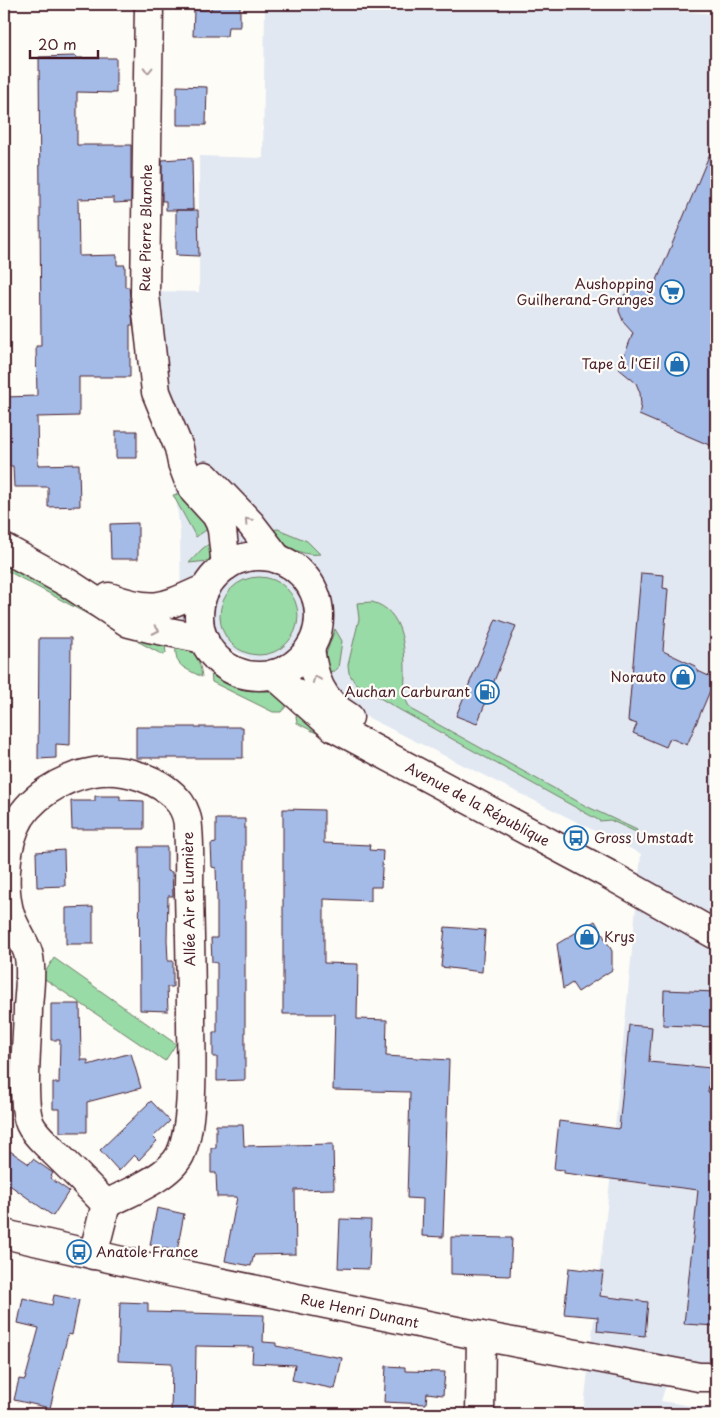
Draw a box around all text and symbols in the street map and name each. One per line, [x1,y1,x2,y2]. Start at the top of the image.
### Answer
scale bar [30,28,98,60]
text: 20 m [38,32,77,55]
one-way arrow [143,66,153,74]
street label: Rue Pierre Blanche [134,164,157,292]
place label: Aushopping Guilherand-Granges [516,273,654,310]
supermarket icon: Aushopping Guilherand-Granges [659,279,685,305]
shop icon: Tape à l'Œil [664,351,690,377]
place label: Tape à l'Œil [581,353,660,374]
one-way arrow [244,517,253,526]
one-way arrow [152,624,161,635]
shop icon: Norauto [670,664,696,690]
place label: Norauto [610,666,666,687]
one-way arrow [312,675,323,684]
fuel station icon: Auchan Carburant [474,679,500,705]
place label: Auchan Carburant [345,681,470,702]
street label: Avenue de la République [402,757,554,851]
bus stop icon: Gross Umstadt [563,825,589,851]
place label: Gross Umstadt [594,827,694,848]
street label: Allée Air et Lumière [177,831,200,967]
shop icon: Krys [574,924,600,950]
place label: Krys [604,926,635,947]
bus stop icon: Anatole France [66,1239,92,1265]
place label: Anatole France [96,1241,199,1262]
street label: Rue Henri Dunant [299,1288,421,1333]

